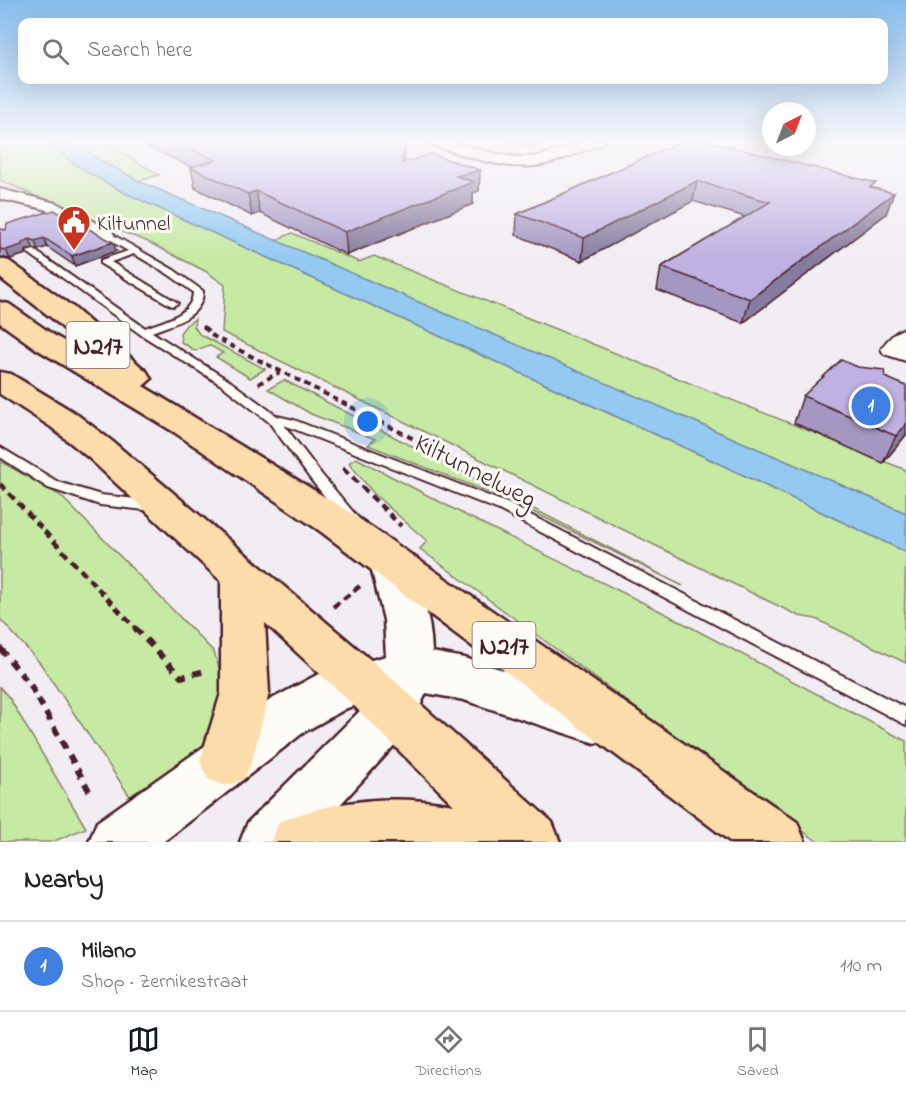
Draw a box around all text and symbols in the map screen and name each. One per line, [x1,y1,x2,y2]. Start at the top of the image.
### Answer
search box [18,18,888,84]
icon: search [39,35,72,68]
text: Search here [87,35,192,67]
north arrow [762,102,816,156]
public building icon: Kiltunnel [56,204,92,251]
place label: Kiltunnel [97,209,170,241]
road number: N217 [66,322,130,368]
pin: 1 [852,384,890,428]
your location [353,407,382,436]
street label: Kiltunnelweg [407,425,543,520]
road number: N217 [472,622,536,668]
text: Nearby [24,862,103,900]
text: Milano [81,936,136,968]
text: 1 [40,952,47,981]
text: 110 m [840,952,882,981]
text: Shop · Zernikestraat [81,968,248,997]
tab: Map [127,1023,160,1083]
tab: Directions [415,1023,482,1083]
tab: Saved [737,1023,779,1083]

